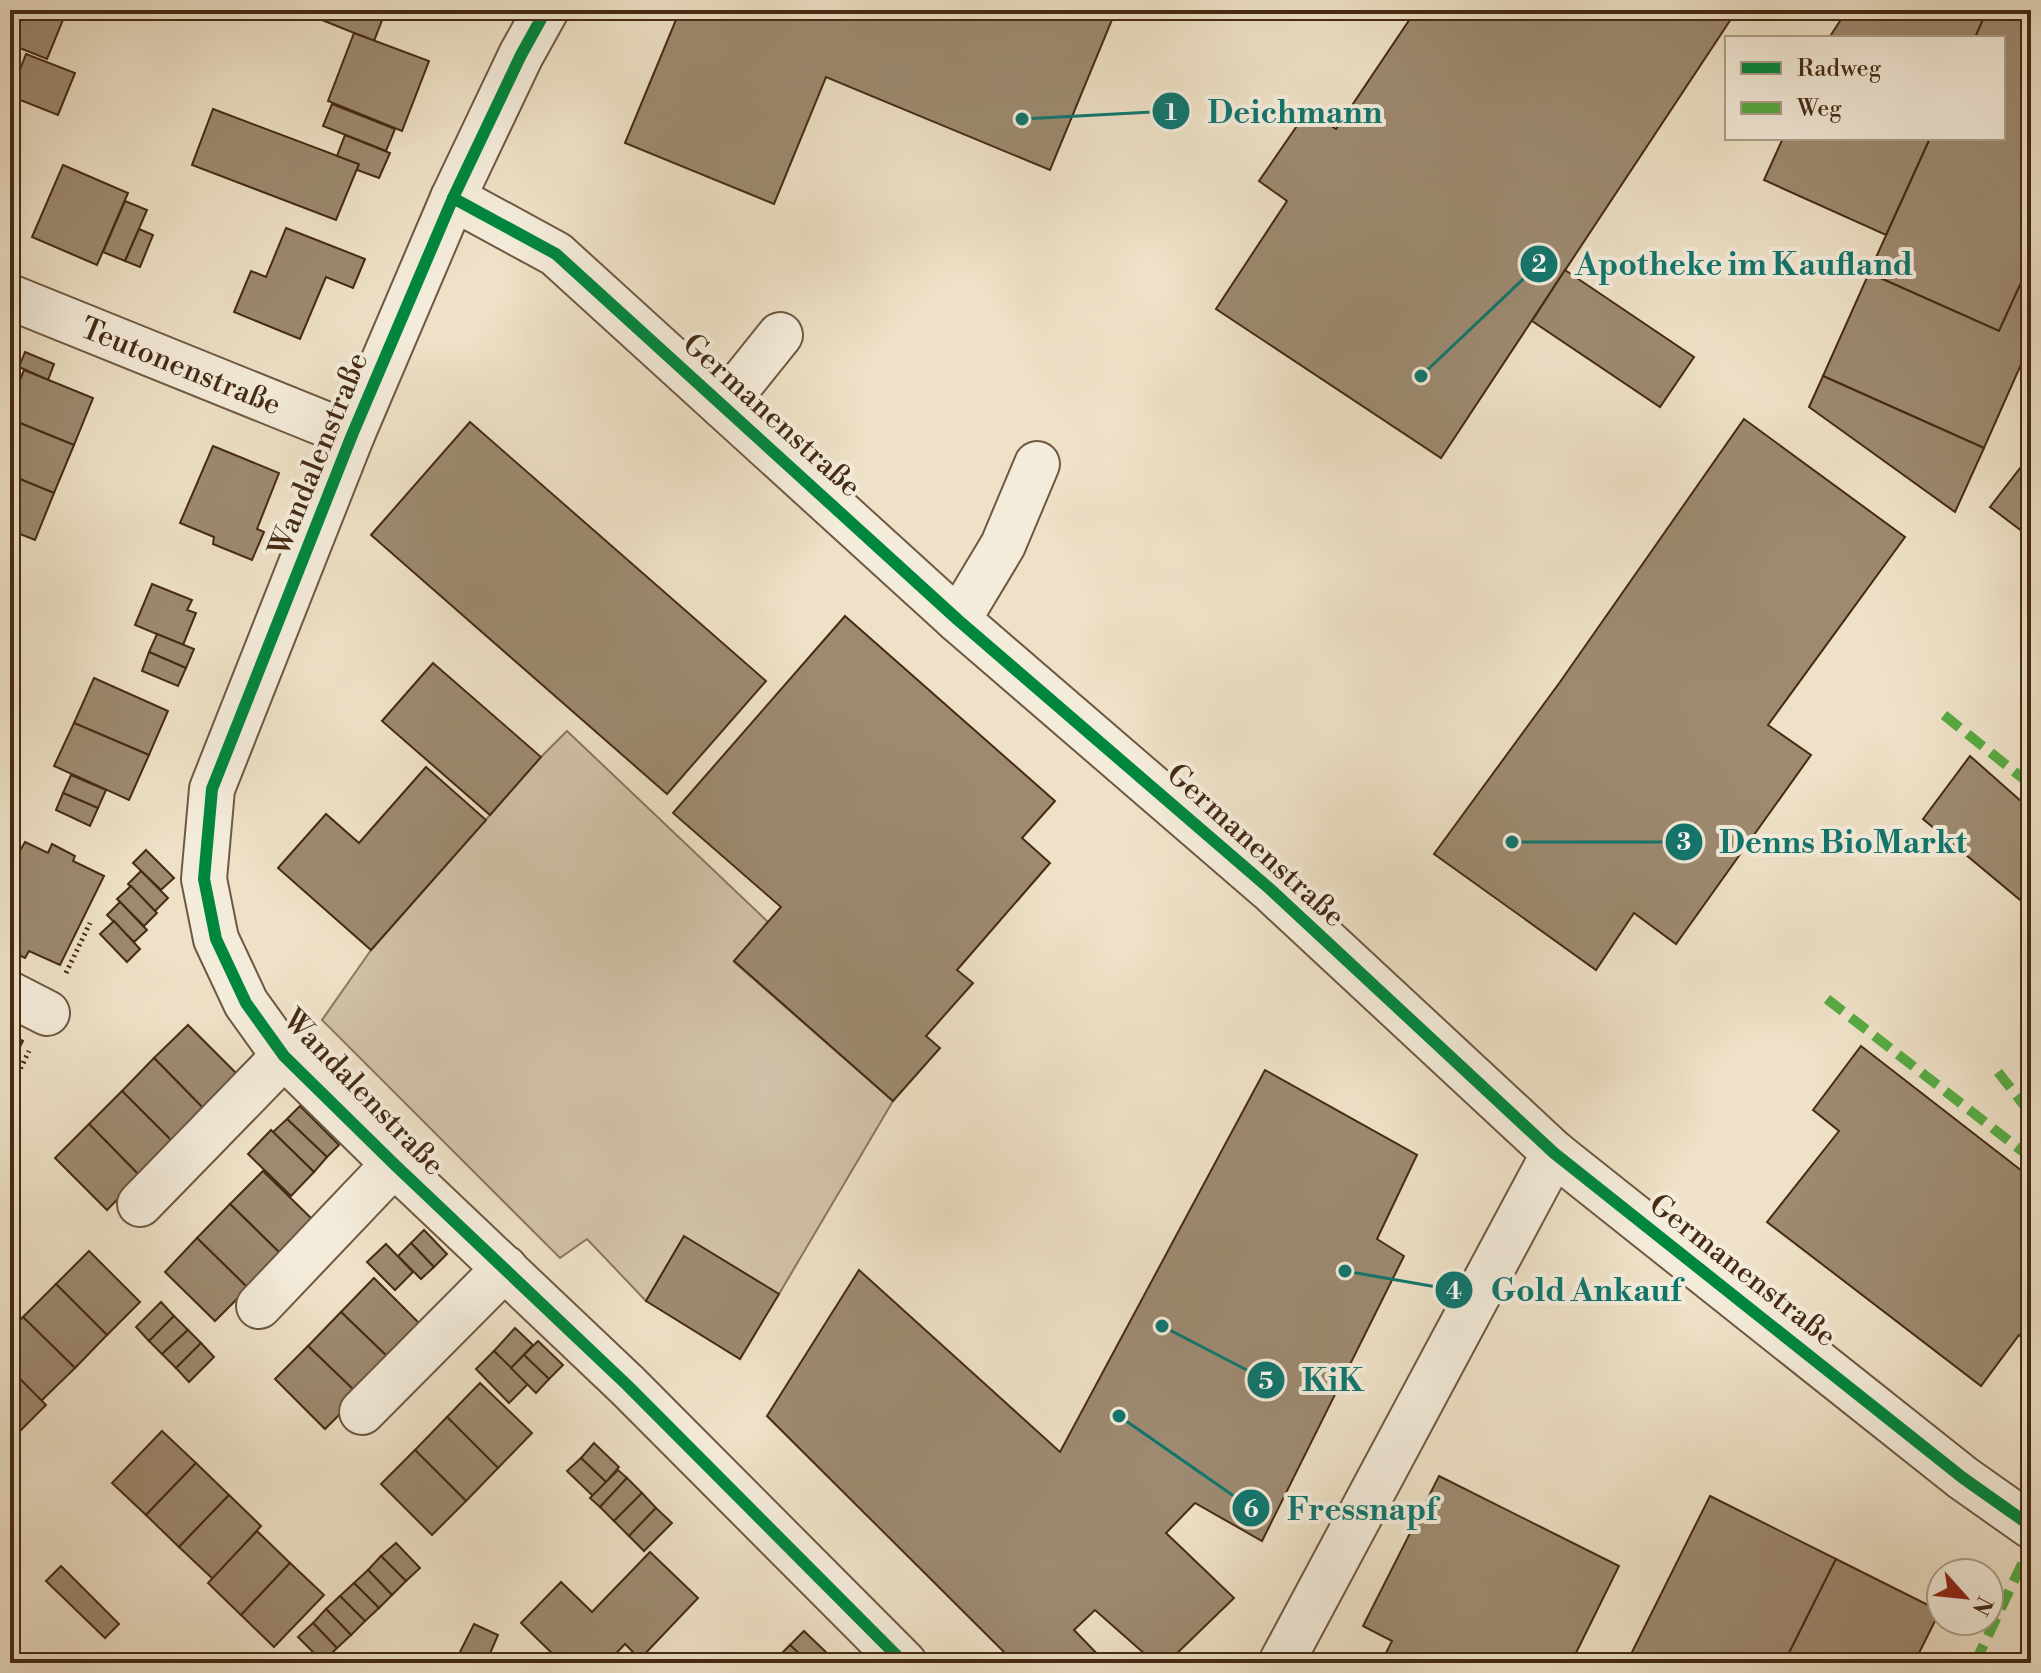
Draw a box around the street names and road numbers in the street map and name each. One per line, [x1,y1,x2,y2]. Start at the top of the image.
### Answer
street label: Teutonenstraße [75,309,286,424]
street label: Germanenstraße [674,326,868,506]
street label: Wandalenstraße [260,347,377,563]
street label: Germanenstraße [1158,756,1352,936]
street label: Wandalenstraße [274,1001,452,1184]
street label: Germanenstraße [1641,1186,1844,1356]

